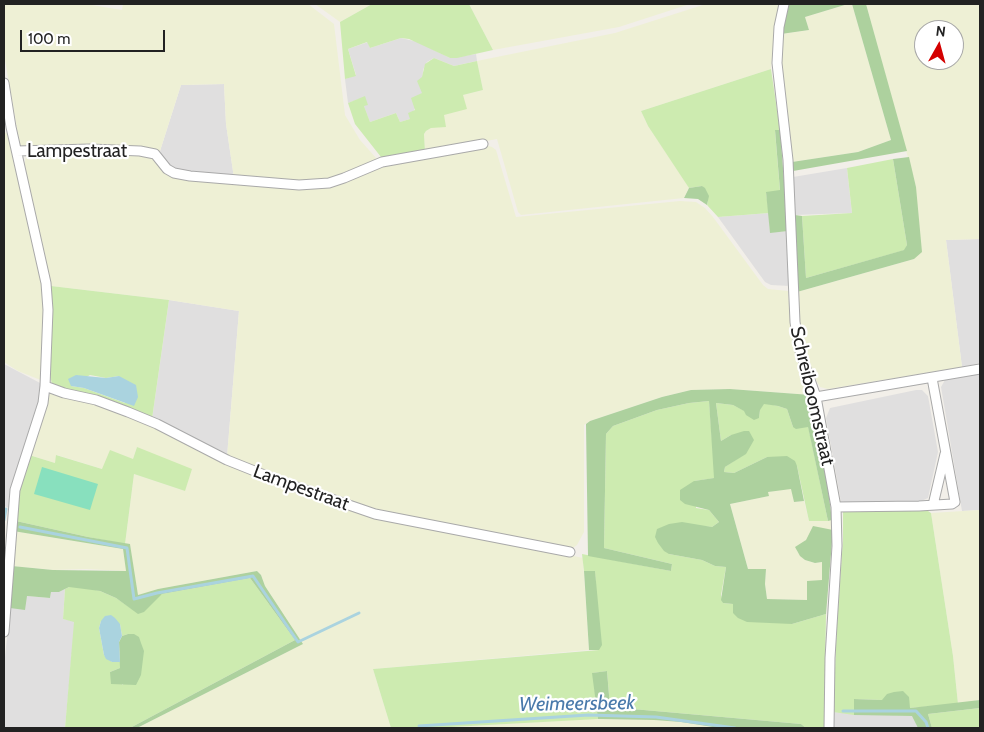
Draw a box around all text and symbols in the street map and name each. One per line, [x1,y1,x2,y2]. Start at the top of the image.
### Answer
scale bar [22,20,168,52]
north arrow [914,20,964,70]
text: N [935,22,947,41]
text: 100 m [28,30,70,48]
street label: Lampestraat [27,140,127,162]
street label: Schreiboomstraat [785,324,839,468]
street label: Lampestraat [250,460,352,516]
water label: Weimeersbeek [519,691,635,717]

